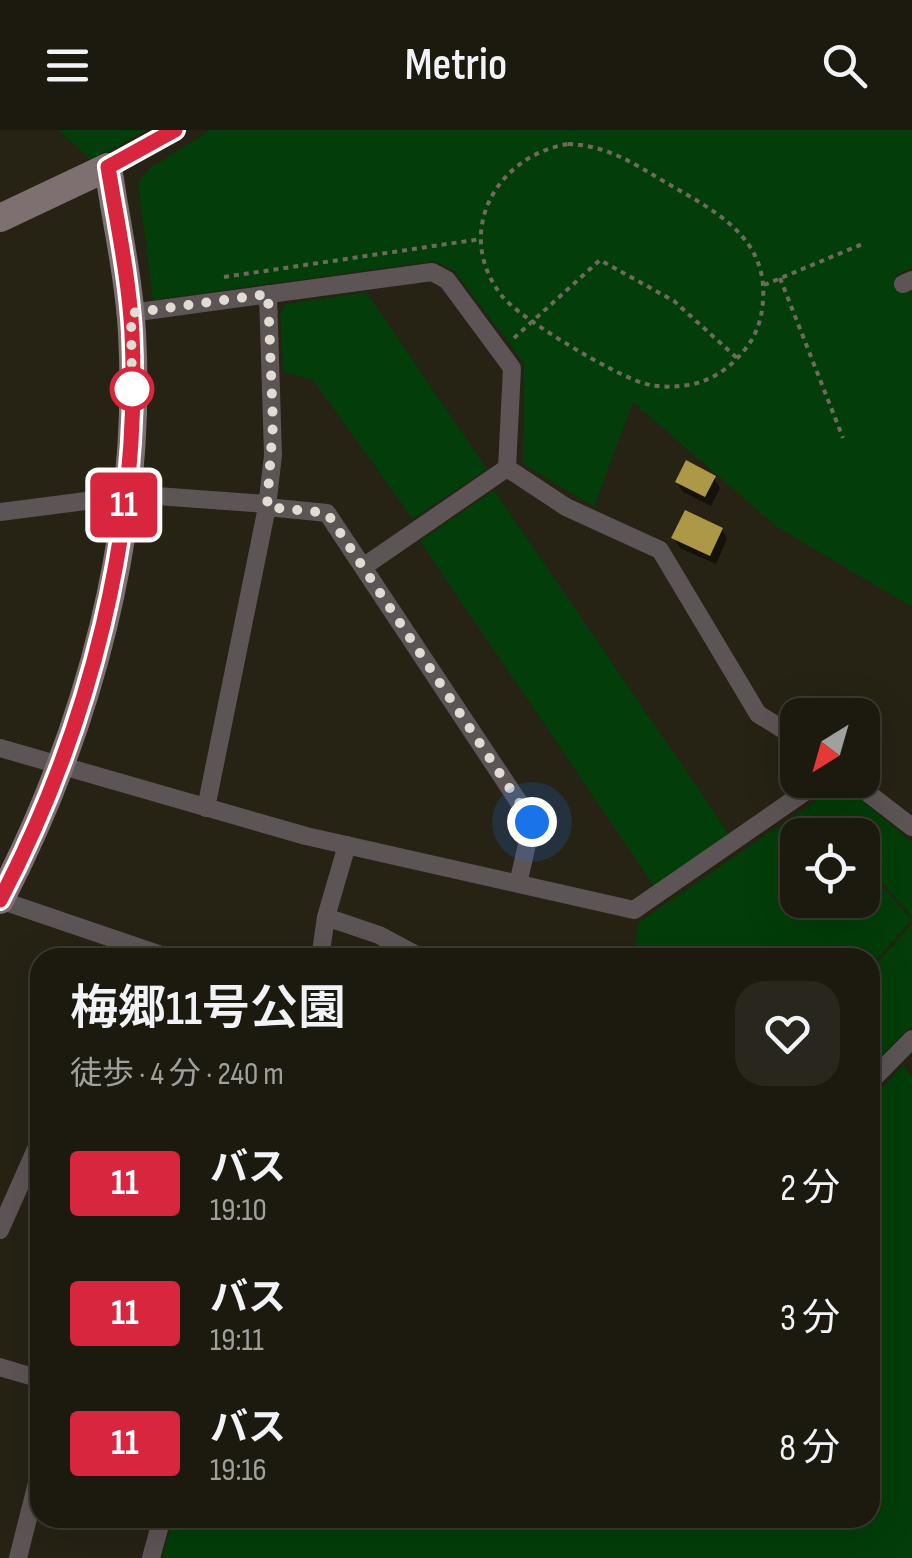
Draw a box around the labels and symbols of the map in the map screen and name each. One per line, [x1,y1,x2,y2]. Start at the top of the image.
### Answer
unlabelled marker [111,368,153,410]
line badge: 11 [79,472,169,538]
north arrow [780,698,880,798]
your location [507,797,557,847]

